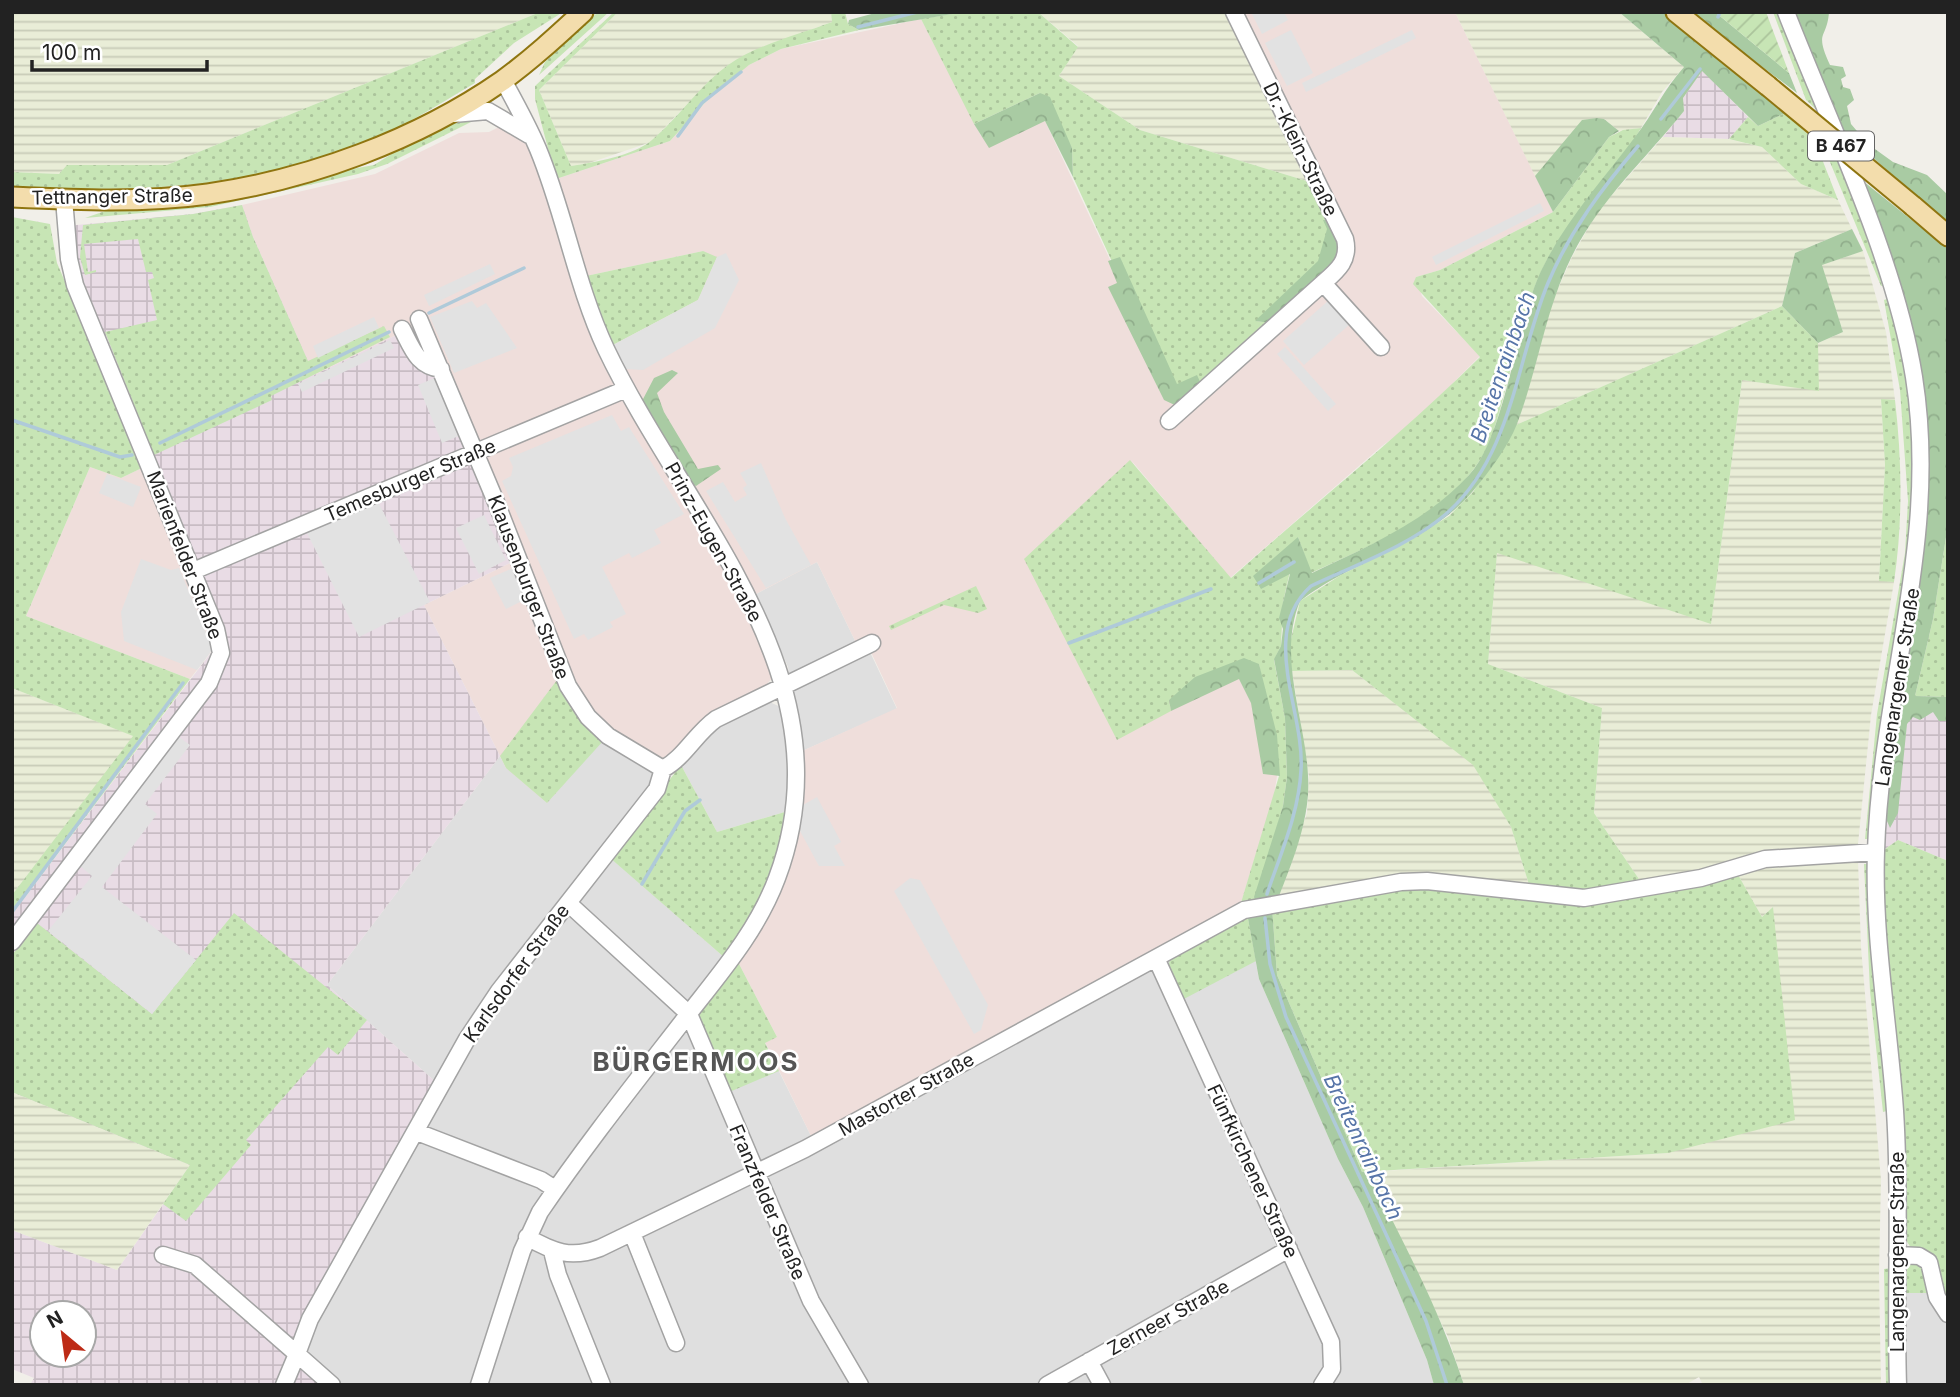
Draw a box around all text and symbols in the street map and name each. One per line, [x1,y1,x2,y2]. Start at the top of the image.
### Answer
scale bar [32,28,206,72]
text: 100 m [42,40,101,65]
street label: Dr.-Klein-Straße [1258,79,1343,220]
road number: B 467 [1808,132,1874,160]
street label: Tettnanger Straße [31,184,193,209]
water label: Breitenrainbach [1465,288,1540,446]
street label: Temesburger Straße [321,434,499,527]
street label: Prinz-Eugen-Straße [660,458,767,626]
street label: Marienfelder Straße [142,468,227,643]
street label: Klausenburger Straße [483,492,574,683]
street label: Langenargener Straße [1870,586,1925,788]
street label: Karlsdorfer Straße [459,900,574,1047]
district label: BÜRGERMOOS [592,1046,800,1077]
street label: Mastorter Straße [834,1048,978,1141]
water label: Breitenrainbach [1319,1070,1408,1224]
street label: Fünfkirchener Straße [1202,1081,1303,1262]
street label: Franzfelder Straße [724,1121,811,1283]
street label: Langenargener Straße [1886,1152,1909,1352]
street label: Zerneer Straße [1103,1275,1233,1360]
north arrow [28,1299,98,1369]
text: N [43,1306,67,1333]

